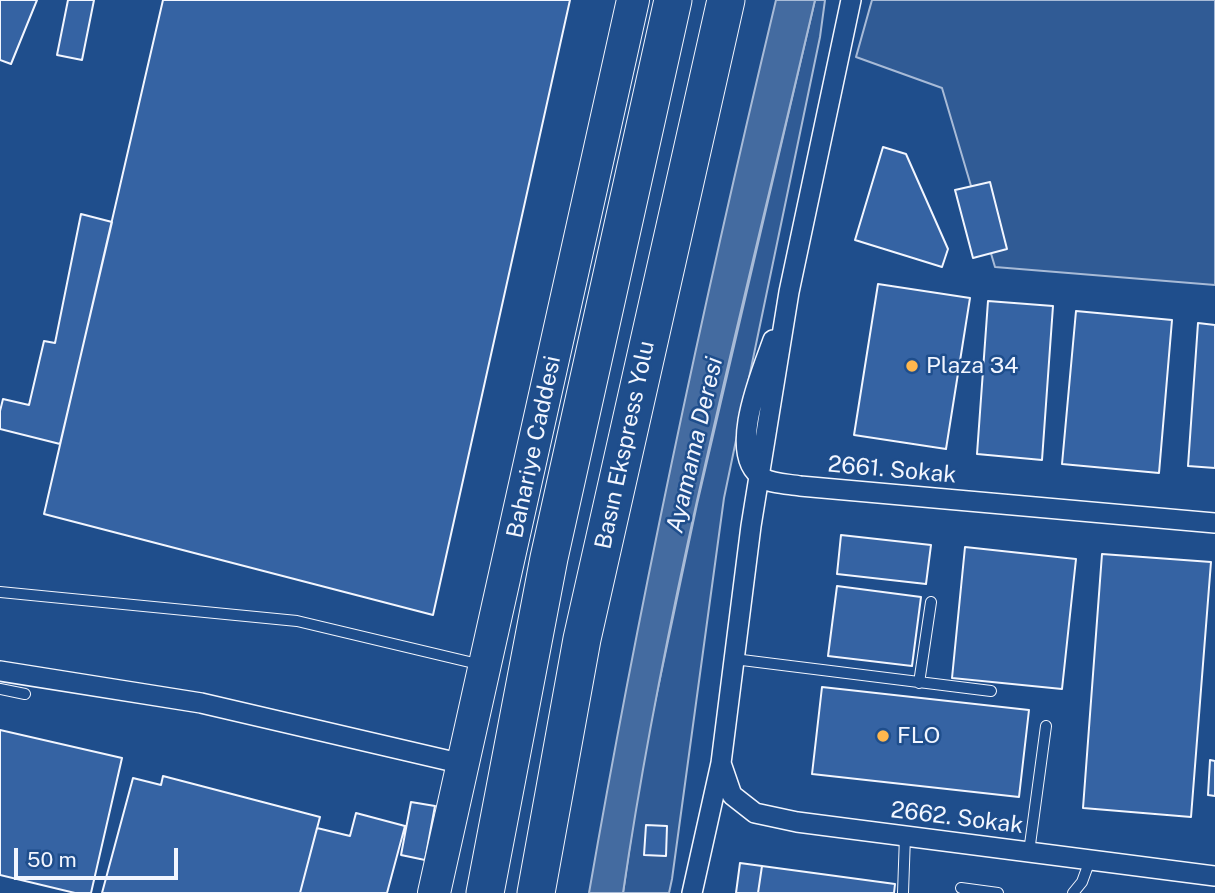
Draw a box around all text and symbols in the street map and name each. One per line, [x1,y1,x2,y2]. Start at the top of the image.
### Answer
street label: Basın Ekspress Yolu [589,338,661,552]
place label: Plaza 34 [926,352,1019,380]
street label: Bahariye Caddesi [501,353,567,541]
water label: Ayamama Deresi [661,354,729,536]
marker: Plaza 34 [904,358,920,374]
street label: 2661. Sokak [827,451,957,489]
place label: FLO [897,722,940,750]
marker: FLO [875,728,891,744]
street label: 2662. Sokak [889,796,1025,840]
scale bar [18,834,182,878]
text: 50 m [27,847,77,872]

